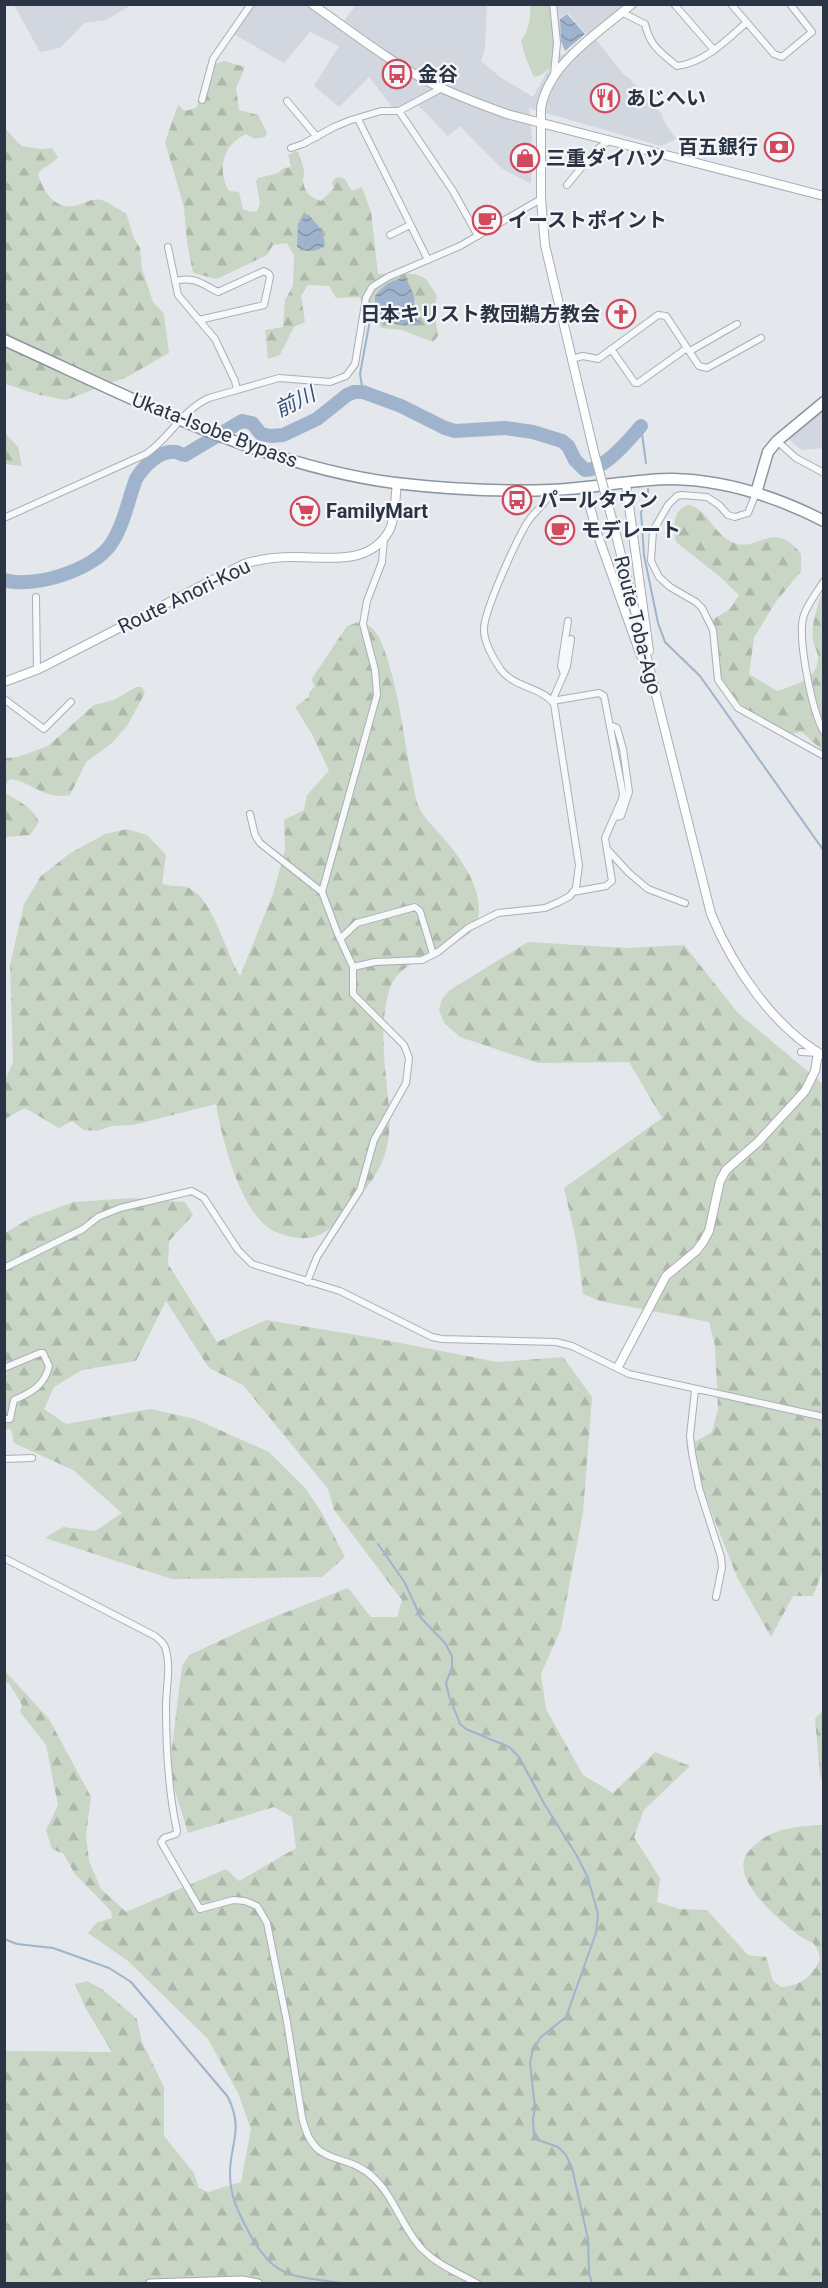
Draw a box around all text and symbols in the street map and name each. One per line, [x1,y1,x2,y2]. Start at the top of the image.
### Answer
bus stop icon: 金谷 [381,58,413,90]
place label: 金谷 [418,62,458,86]
restaurant icon: あじへい [589,82,621,114]
place label: あじへい [626,86,706,110]
bank icon: 百五銀行 [763,131,795,163]
place label: 百五銀行 [678,135,758,159]
shop icon: 三重ダイハツ [509,142,541,174]
place label: 三重ダイハツ [546,146,666,170]
cafe icon: イーストポイント [471,204,503,236]
place label: イーストポイント [508,208,667,232]
church icon: 日本キリスト教団鵜方教会 [605,298,637,330]
place label: 日本キリスト教団鵜方教会 [360,302,600,326]
water label: 前川 [271,381,321,422]
street label: Ukata-Isobe Bypass [129,387,301,473]
bus stop icon: パールタウン [501,484,533,516]
place label: パールタウン [538,488,658,512]
supermarket icon: FamilyMart [289,495,321,527]
place label: FamilyMart [326,499,428,523]
cafe icon: モデレート [544,514,576,546]
place label: モデレート [581,518,681,542]
street label: Route Toba-Ago [609,553,667,697]
street label: Route Anori-Kou [114,554,254,638]

